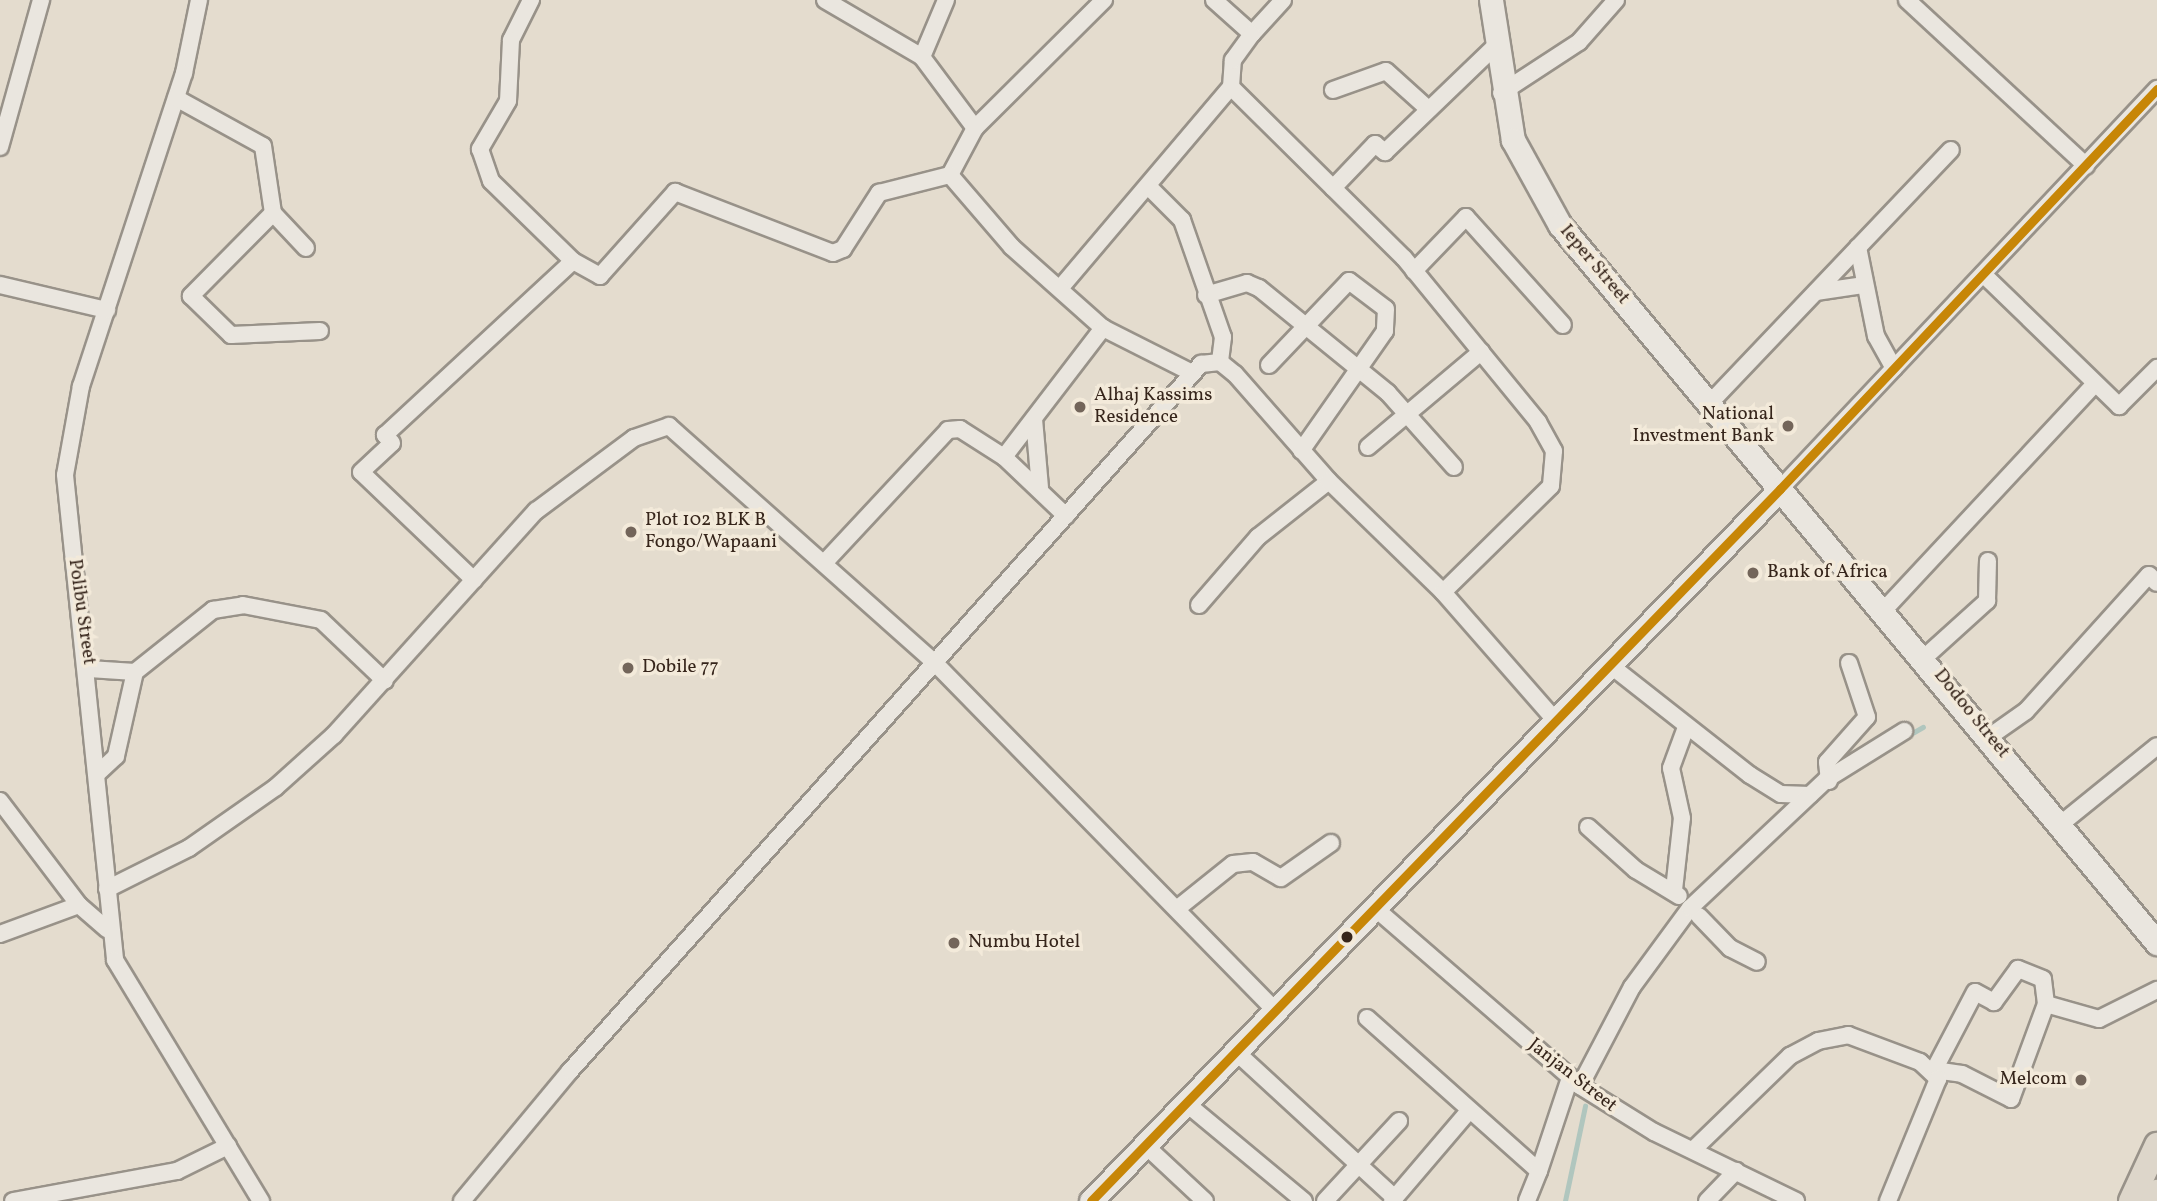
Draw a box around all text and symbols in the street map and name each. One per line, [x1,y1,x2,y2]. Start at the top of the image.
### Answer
street label: Ieper Street [1554,220,1634,310]
place label: Alhaj Kassims Residence [1094,385,1212,429]
marker: Alhaj Kassims Residence [1072,399,1088,415]
place label: National Investment Bank [1632,404,1774,448]
marker: National Investment Bank [1780,418,1796,434]
place label: Plot 102 BLK B Fongo/Wapaani [645,510,777,554]
marker: Plot 102 BLK B Fongo/Wapaani [623,524,639,540]
street label: Polibu Street [62,558,100,666]
place label: Bank of Africa [1767,562,1886,584]
marker: Bank of Africa [1745,565,1761,581]
place label: Dobile 77 [642,657,719,679]
marker: Dobile 77 [620,660,636,676]
street label: Dodoo Street [1928,665,2014,763]
unlabelled marker [1340,930,1354,944]
place label: Numbu Hotel [968,932,1080,954]
marker: Numbu Hotel [946,935,962,951]
street label: Janjan Street [1523,1034,1621,1118]
place label: Melcom [2000,1069,2067,1091]
marker: Melcom [2073,1072,2089,1088]

